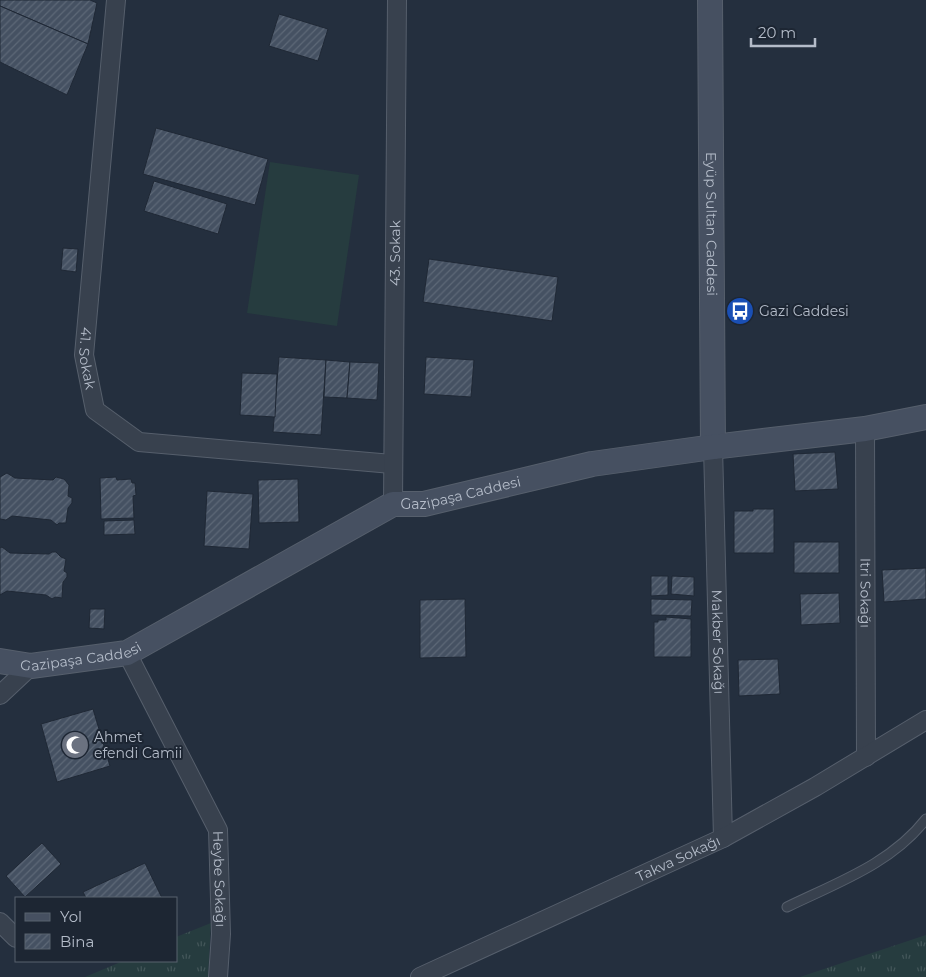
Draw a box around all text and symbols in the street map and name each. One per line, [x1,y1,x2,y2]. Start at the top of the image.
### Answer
scale bar [751,15,815,47]
text: 20 m [758,23,796,42]
street label: Eyüp Sultan Caddesi [702,152,721,296]
street label: 43. Sokak [386,219,404,286]
bus stop icon: Gazi Caddesi [725,296,755,326]
place label: Gazi Caddesi [759,302,849,320]
street label: 41. Sokak [75,326,100,392]
street label: Gazipaşa Caddesi [400,472,523,513]
street label: Itri Sokağı [856,558,875,628]
street label: Makber Sokağı [708,589,728,694]
street label: Gazipaşa Caddesi [19,638,145,675]
place label: Ahmet efendi Camii [94,728,182,762]
mosque icon: Ahmet efendi Camii [60,730,90,760]
street label: Heybe Sokağı [209,831,230,927]
street label: Takva Sokağı [633,832,723,886]
legend [15,897,178,962]
text: Yol [60,907,82,926]
text: Bina [60,932,94,951]

